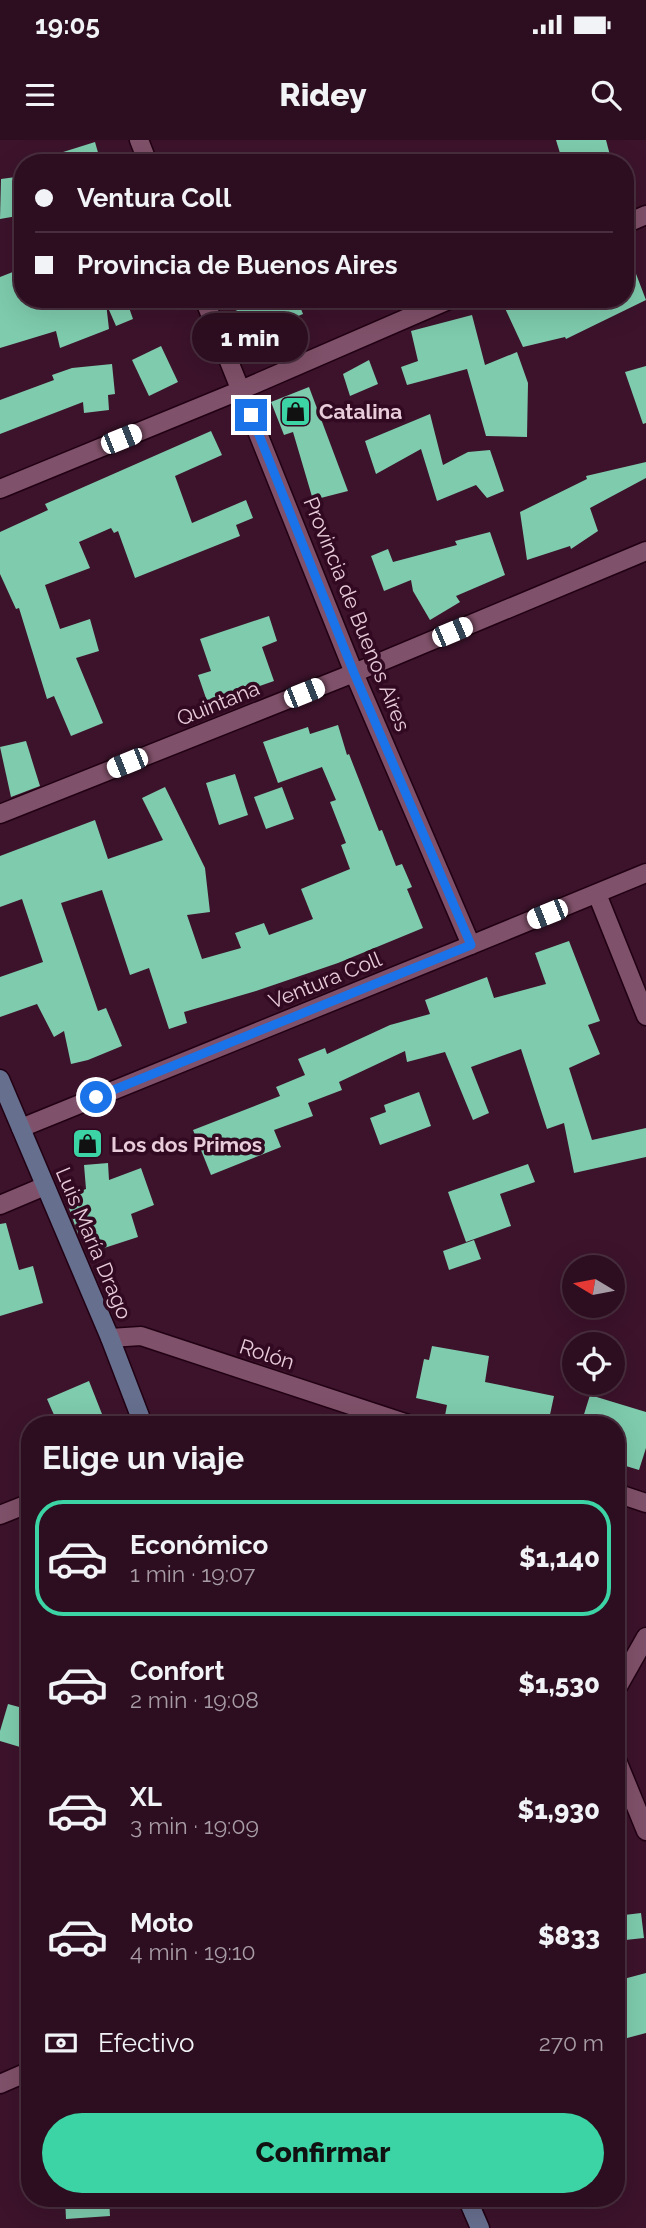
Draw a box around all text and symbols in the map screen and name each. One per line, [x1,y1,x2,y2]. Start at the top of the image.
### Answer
text: 19:05 [35,10,100,40]
icon: menu [21,76,59,114]
text: Ridey [279,76,367,113]
icon: search [587,76,625,114]
text: Ventura Coll [77,183,231,213]
text: Provincia de Buenos Aires [77,250,397,280]
callout: 1 min [193,314,309,362]
text: 1 min [220,324,280,351]
shop icon: Catalina [279,394,313,428]
route end [235,399,267,431]
place label: Catalina [319,399,402,424]
car [98,421,145,457]
street label: Provincia de Buenos Aires [298,493,416,735]
car [429,614,476,650]
street label: Quintana [173,675,263,731]
car [281,675,328,711]
car [104,745,151,781]
car [524,896,571,932]
street label: Ventura Coll [265,946,385,1014]
route start [80,1081,112,1113]
shop icon: Los dos Primos [71,1127,105,1161]
place label: Los dos Primos [111,1132,262,1157]
street label: Luis María Drago [51,1163,137,1323]
north arrow [562,1255,625,1318]
map controls [562,1255,625,1395]
button: locate [562,1332,625,1395]
street label: Rolón [236,1333,298,1375]
text: Elige un viaje [42,1439,244,1476]
icon: car [46,1527,109,1590]
text: Económico [130,1530,268,1560]
text: $1,140 [519,1543,600,1573]
text: 1 min · 19:07 [130,1560,255,1587]
icon: car [46,1653,109,1716]
text: Confort [130,1656,224,1686]
text: $1,530 [518,1669,600,1699]
text: 2 min · 19:08 [130,1686,259,1713]
icon: car [46,1779,109,1842]
text: XL [130,1782,162,1812]
text: $1,930 [517,1795,600,1825]
text: 3 min · 19:09 [130,1812,259,1839]
icon: car [46,1905,109,1968]
text: Moto [130,1908,193,1938]
text: $833 [538,1921,600,1951]
text: 4 min · 19:10 [130,1938,256,1965]
icon: cash [42,2024,80,2062]
text: Efectivo [98,2028,195,2058]
text: 270 m [539,2029,604,2056]
button: Confirmar [42,2113,604,2193]

